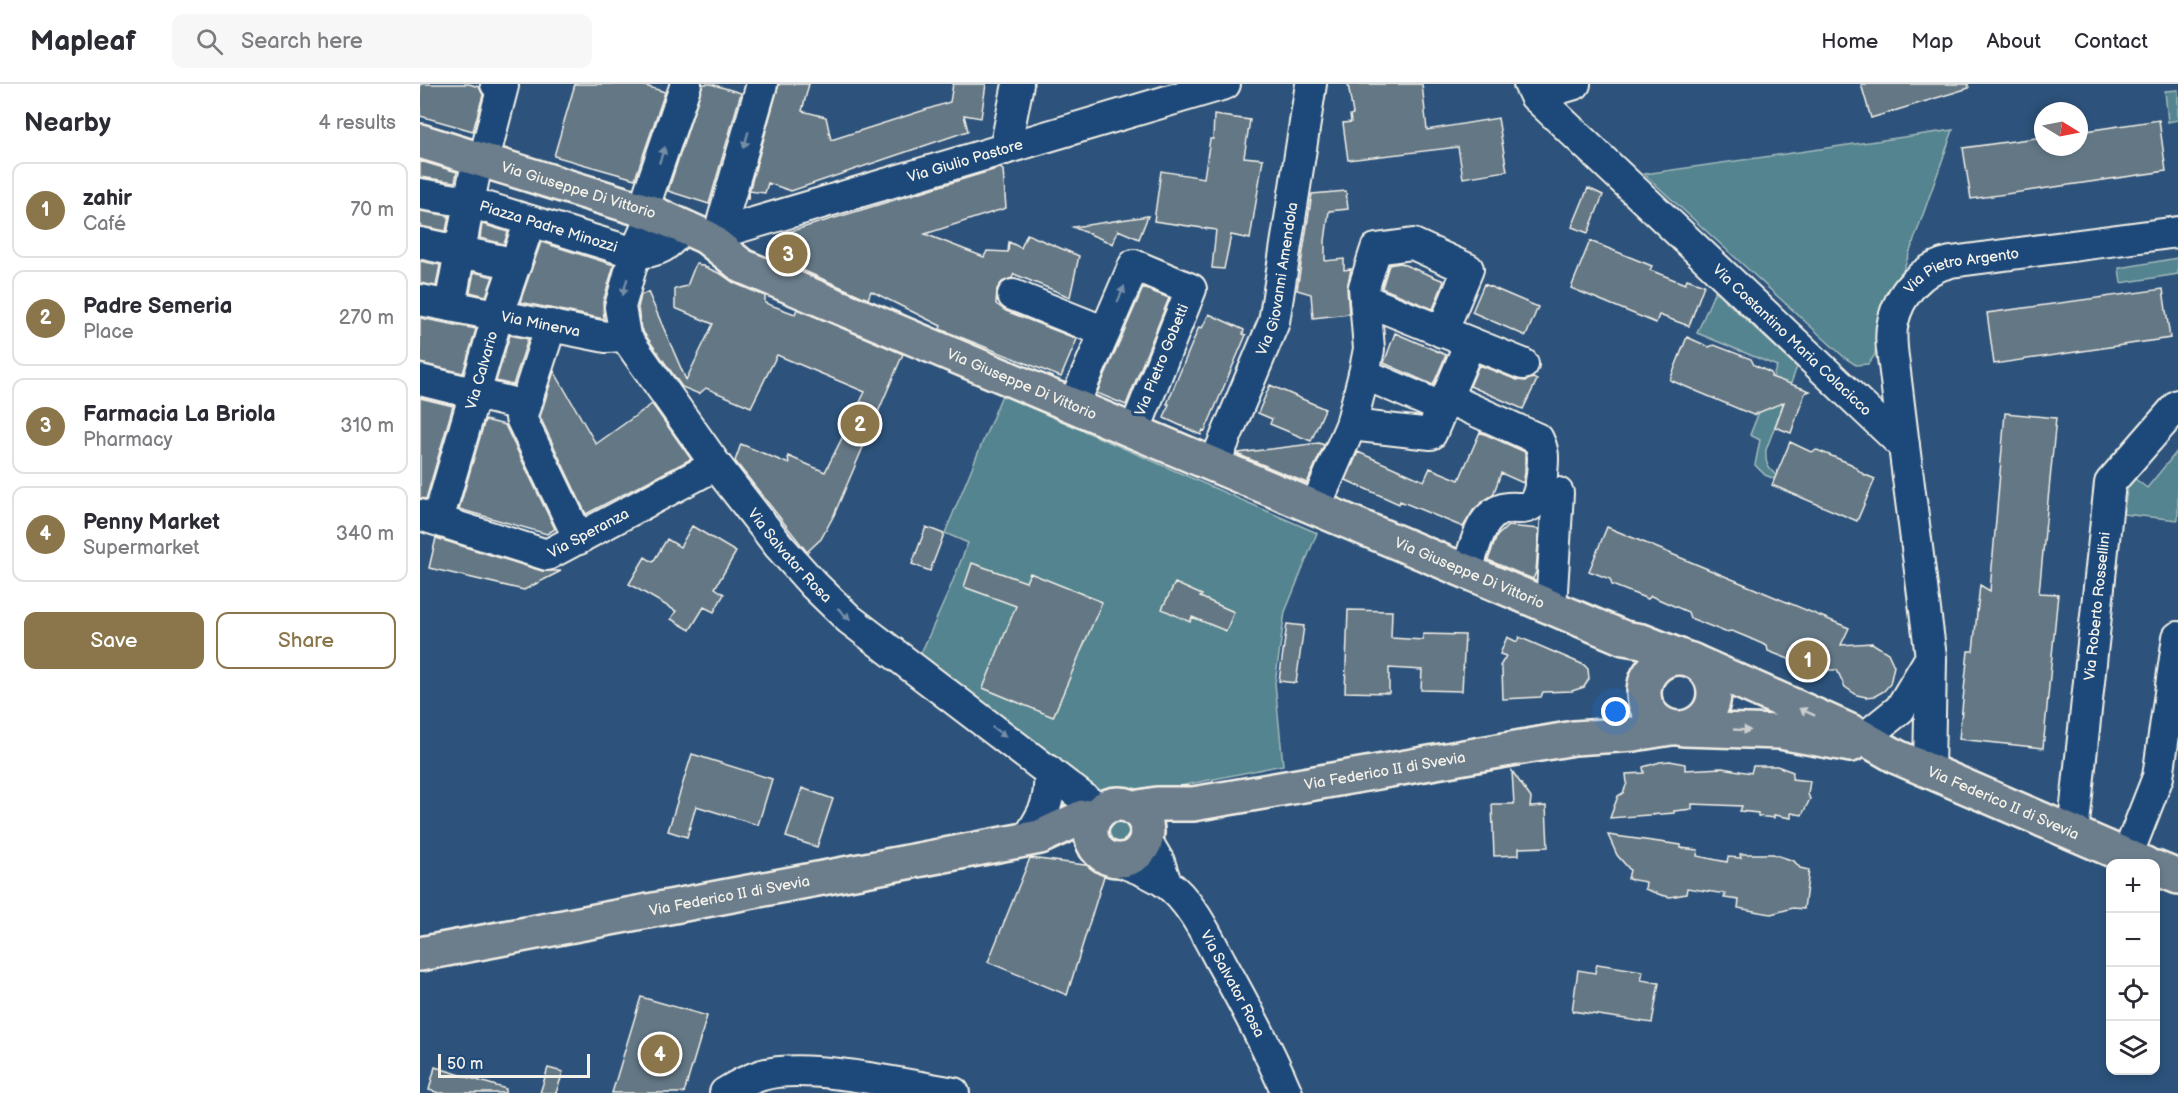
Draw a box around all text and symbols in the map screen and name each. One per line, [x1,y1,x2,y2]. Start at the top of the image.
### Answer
search box [172,14,592,68]
text: Mapleaf [30,25,136,58]
icon: search [193,25,226,58]
text: Search here [241,28,363,55]
text: Home [1821,29,1878,54]
text: Map [1911,29,1953,54]
text: About [1986,29,2041,54]
text: Contact [2074,29,2148,54]
north arrow [2034,102,2088,156]
text: Nearby [24,108,111,139]
text: 4 results [318,111,396,135]
one-way arrow [741,131,750,149]
street label: Via Giulio Pastore [905,135,1025,187]
one-way arrow [658,146,667,164]
street label: Via Giuseppe Di Vittorio [499,157,658,223]
text: zahir [83,185,132,212]
street label: Piazza Padre Minozzi [477,196,620,257]
text: 1 [41,198,50,222]
text: 70 m [350,198,394,222]
street label: Via Giovanni Amendola [1252,201,1302,358]
text: Café [83,212,126,236]
pin: 3 [768,232,808,276]
street label: Via Pietro Argento [1900,244,2020,297]
street label: Via Costantino Maria Colacicco [1709,260,1876,420]
one-way arrow [620,278,629,296]
one-way arrow [1116,285,1126,303]
text: Padre Semeria [83,293,232,320]
street label: Via Pietro Gobetti [1131,301,1193,419]
text: 2 [40,306,51,330]
text: 270 m [339,306,394,330]
street label: Via Minerva [499,307,582,341]
text: Place [83,320,134,344]
street label: Via Calvario [461,329,502,412]
street label: Via Giuseppe Di Vittorio [944,344,1100,424]
text: Farmacia La Briola [83,401,276,428]
pin: 2 [840,402,880,446]
text: 3 [40,414,51,438]
text: 310 m [340,414,394,438]
text: Pharmacy [83,428,173,452]
street label: Via Speranza [544,504,632,562]
street label: Via Salvator Rosa [744,504,836,607]
text: Penny Market [83,509,220,536]
text: 4 [40,522,51,546]
text: 340 m [336,522,394,546]
street label: Via Roberto Rossellini [2080,531,2114,682]
street label: Via Giuseppe Di Vittorio [1392,533,1547,613]
text: Supermarket [83,536,199,560]
one-way arrow [837,607,851,621]
button: Save [24,612,204,669]
button: Share [216,612,396,669]
pin: 1 [1788,638,1828,682]
your location [1601,697,1630,726]
one-way arrow [1799,707,1816,716]
one-way arrow [1732,725,1751,734]
one-way arrow [992,726,1007,738]
street label: Via Federico II di Svevia [1303,748,1467,794]
street label: Via Federico II di Svevia [1925,762,2082,844]
map controls [2106,859,2160,1075]
button: + [2106,859,2160,913]
street label: Via Federico II di Svevia [648,871,811,920]
button: − [2106,913,2160,967]
street label: Via Salvator Rosa [1196,927,1269,1040]
button: locate [2106,967,2160,1021]
button: layers [2106,1021,2160,1075]
pin: 4 [640,1032,680,1076]
scale bar [438,1051,590,1078]
text: 50 m [447,1055,483,1074]

